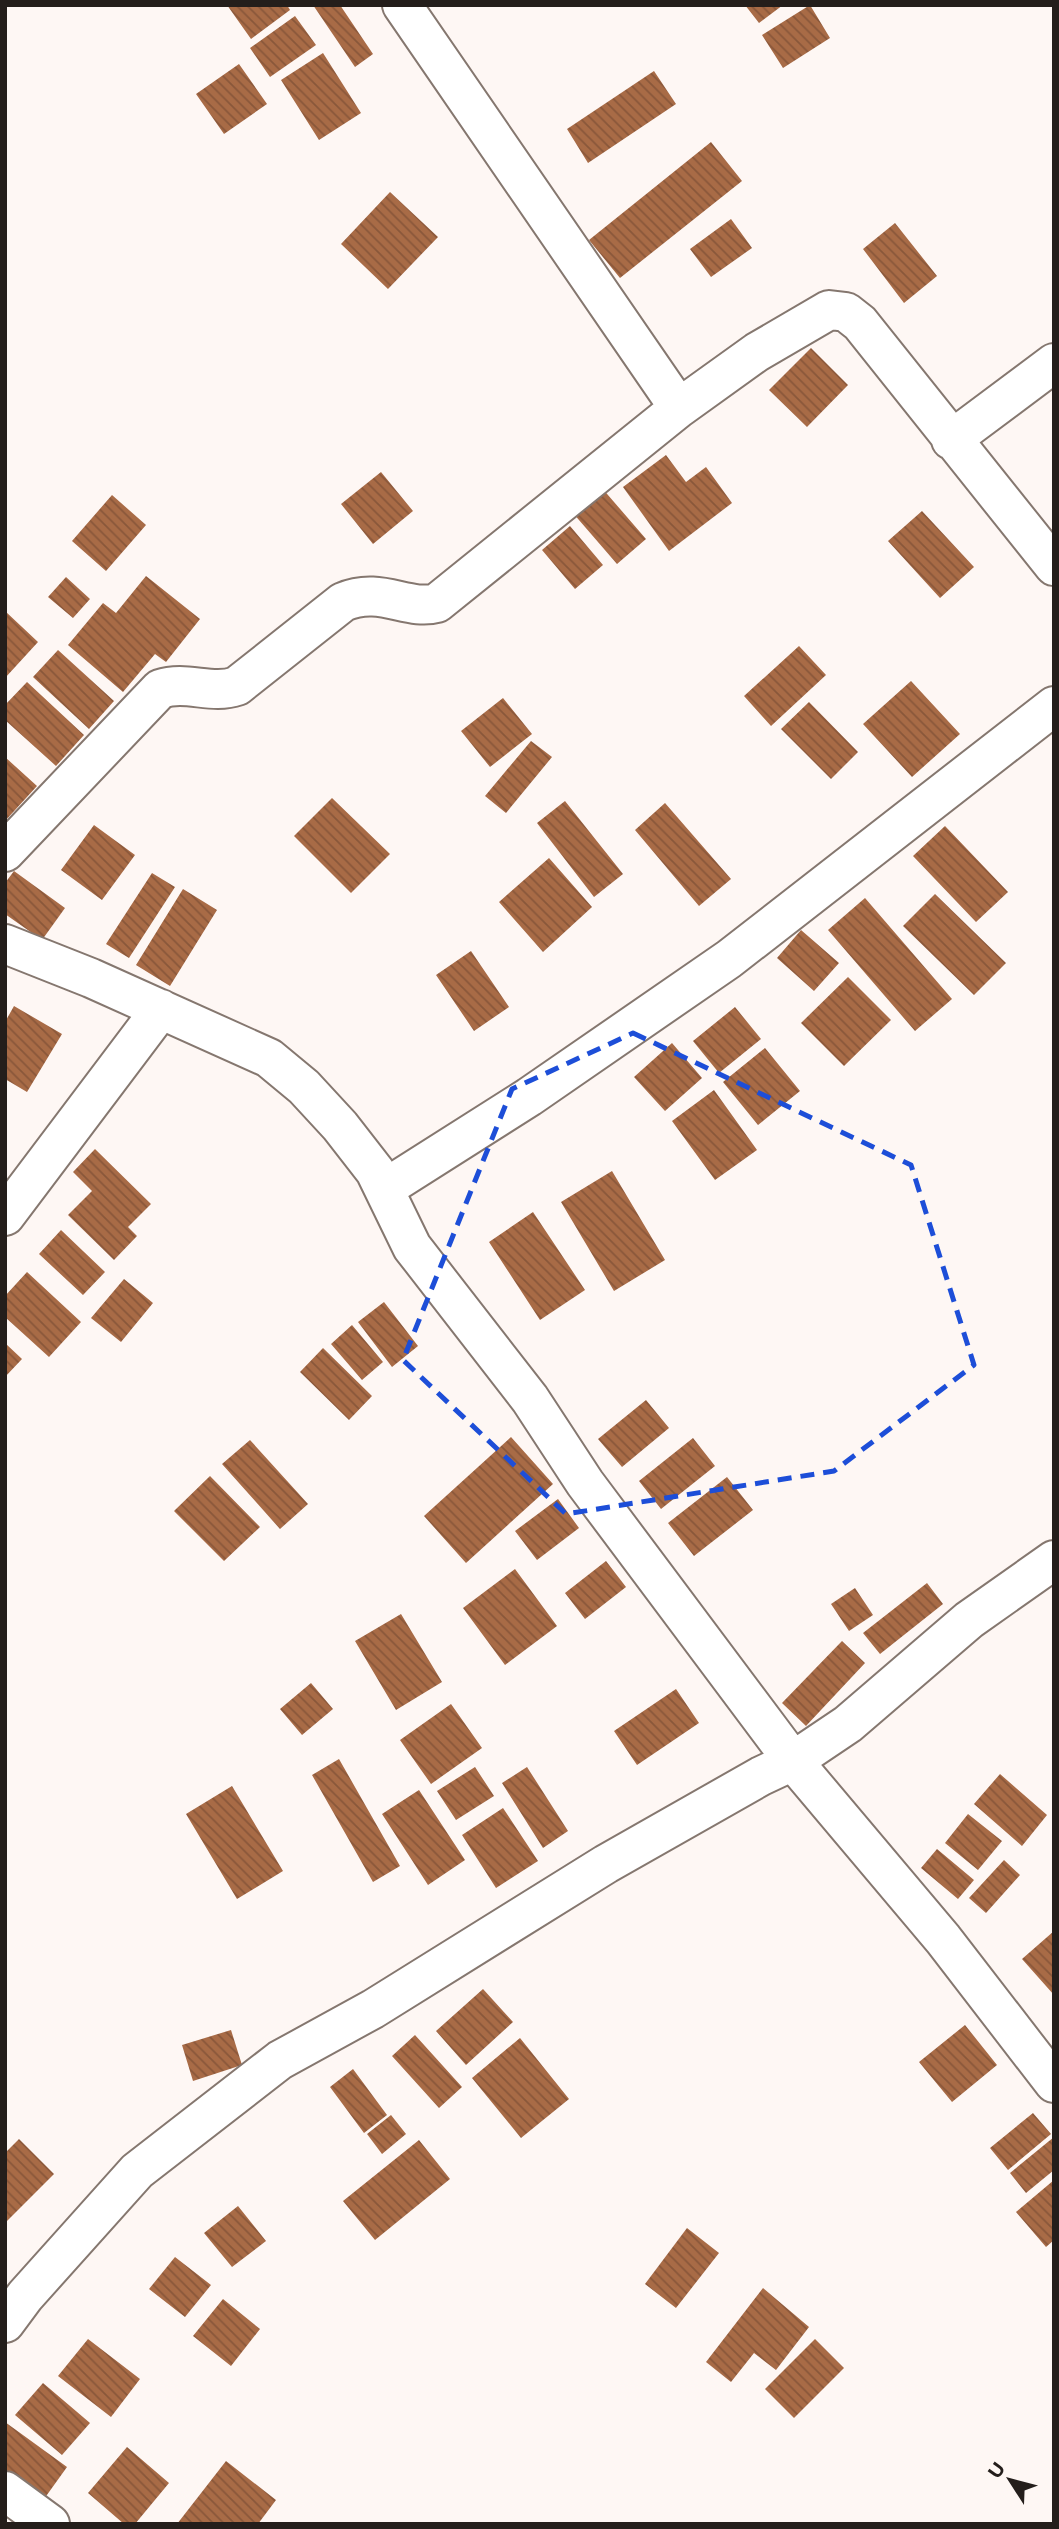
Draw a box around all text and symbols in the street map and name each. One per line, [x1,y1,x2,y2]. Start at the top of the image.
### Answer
north arrow [975,2445,1045,2515]
text: U [983,2457,1010,2483]

